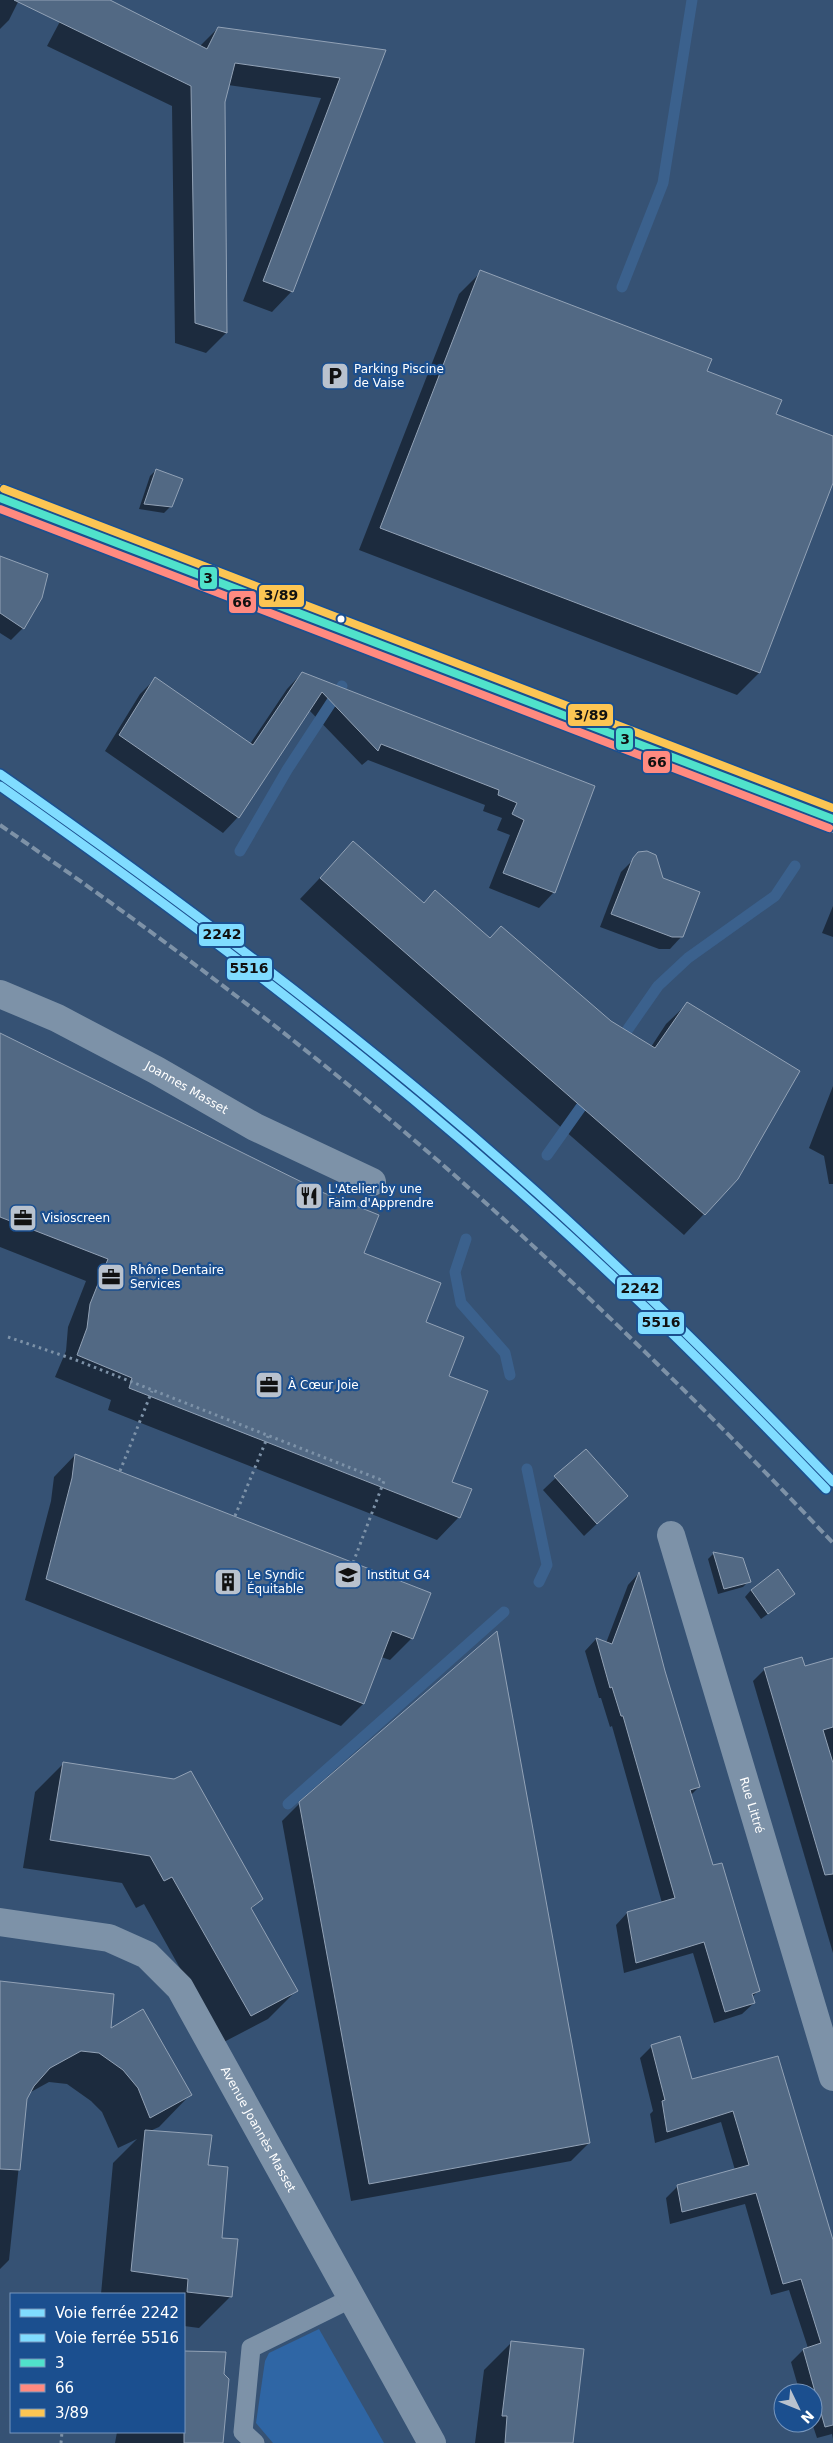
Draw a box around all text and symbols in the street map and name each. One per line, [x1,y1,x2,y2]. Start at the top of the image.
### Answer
parking icon: Parking Piscine de Vaise [320,361,350,391]
place label: Parking Piscine de Vaise [354,362,444,390]
line badge: 3 [199,566,218,590]
text: 3 [203,570,213,586]
line badge: 3/89 [258,584,305,608]
text: 3/89 [264,587,298,603]
line badge: 66 [228,590,257,614]
text: 66 [232,594,252,610]
unlabelled marker [336,614,346,624]
line badge: 3/89 [567,703,614,727]
text: 3/89 [574,707,608,723]
line badge: 3 [615,727,634,751]
text: 3 [620,731,630,747]
line badge: 66 [642,750,671,774]
text: 66 [647,754,667,770]
line badge: 2242 [198,923,245,947]
text: 2242 [203,926,241,942]
line badge: 5516 [226,957,273,981]
text: 5516 [230,960,268,976]
street label: Joannes Masset [142,1058,231,1117]
restaurant icon: L'Atelier by une Faim d'Apprendre [294,1181,324,1211]
place label: L'Atelier by une Faim d'Apprendre [328,1182,434,1210]
office icon: Visioscreen [8,1203,38,1233]
place label: Visioscreen [42,1211,110,1225]
office icon: Rhône Dentaire Services [96,1262,126,1292]
place label: Rhône Dentaire Services [130,1263,224,1291]
line badge: 2242 [616,1276,663,1300]
text: 2242 [621,1280,659,1296]
line badge: 5516 [637,1311,685,1335]
text: 5516 [642,1314,680,1330]
office icon: À Cœur Joie [254,1370,284,1400]
place label: À Cœur Joie [288,1377,359,1392]
school or university icon: Institut G4 [333,1560,363,1590]
building icon: Le Syndic Équitable [213,1567,243,1597]
place label: Le Syndic Équitable [247,1568,305,1596]
place label: Institut G4 [367,1568,430,1582]
street label: Rue Littré [737,1775,767,1835]
street label: Avenue Joannès Masset [218,2064,299,2195]
legend [10,2293,185,2433]
text: Voie ferrée 2242 [55,2304,179,2322]
text: Voie ferrée 5516 [55,2329,179,2347]
text: 3 [55,2354,65,2372]
text: 66 [55,2379,74,2397]
north arrow [773,2383,823,2433]
text: 3/89 [55,2404,89,2422]
text: N [798,2407,817,2427]

